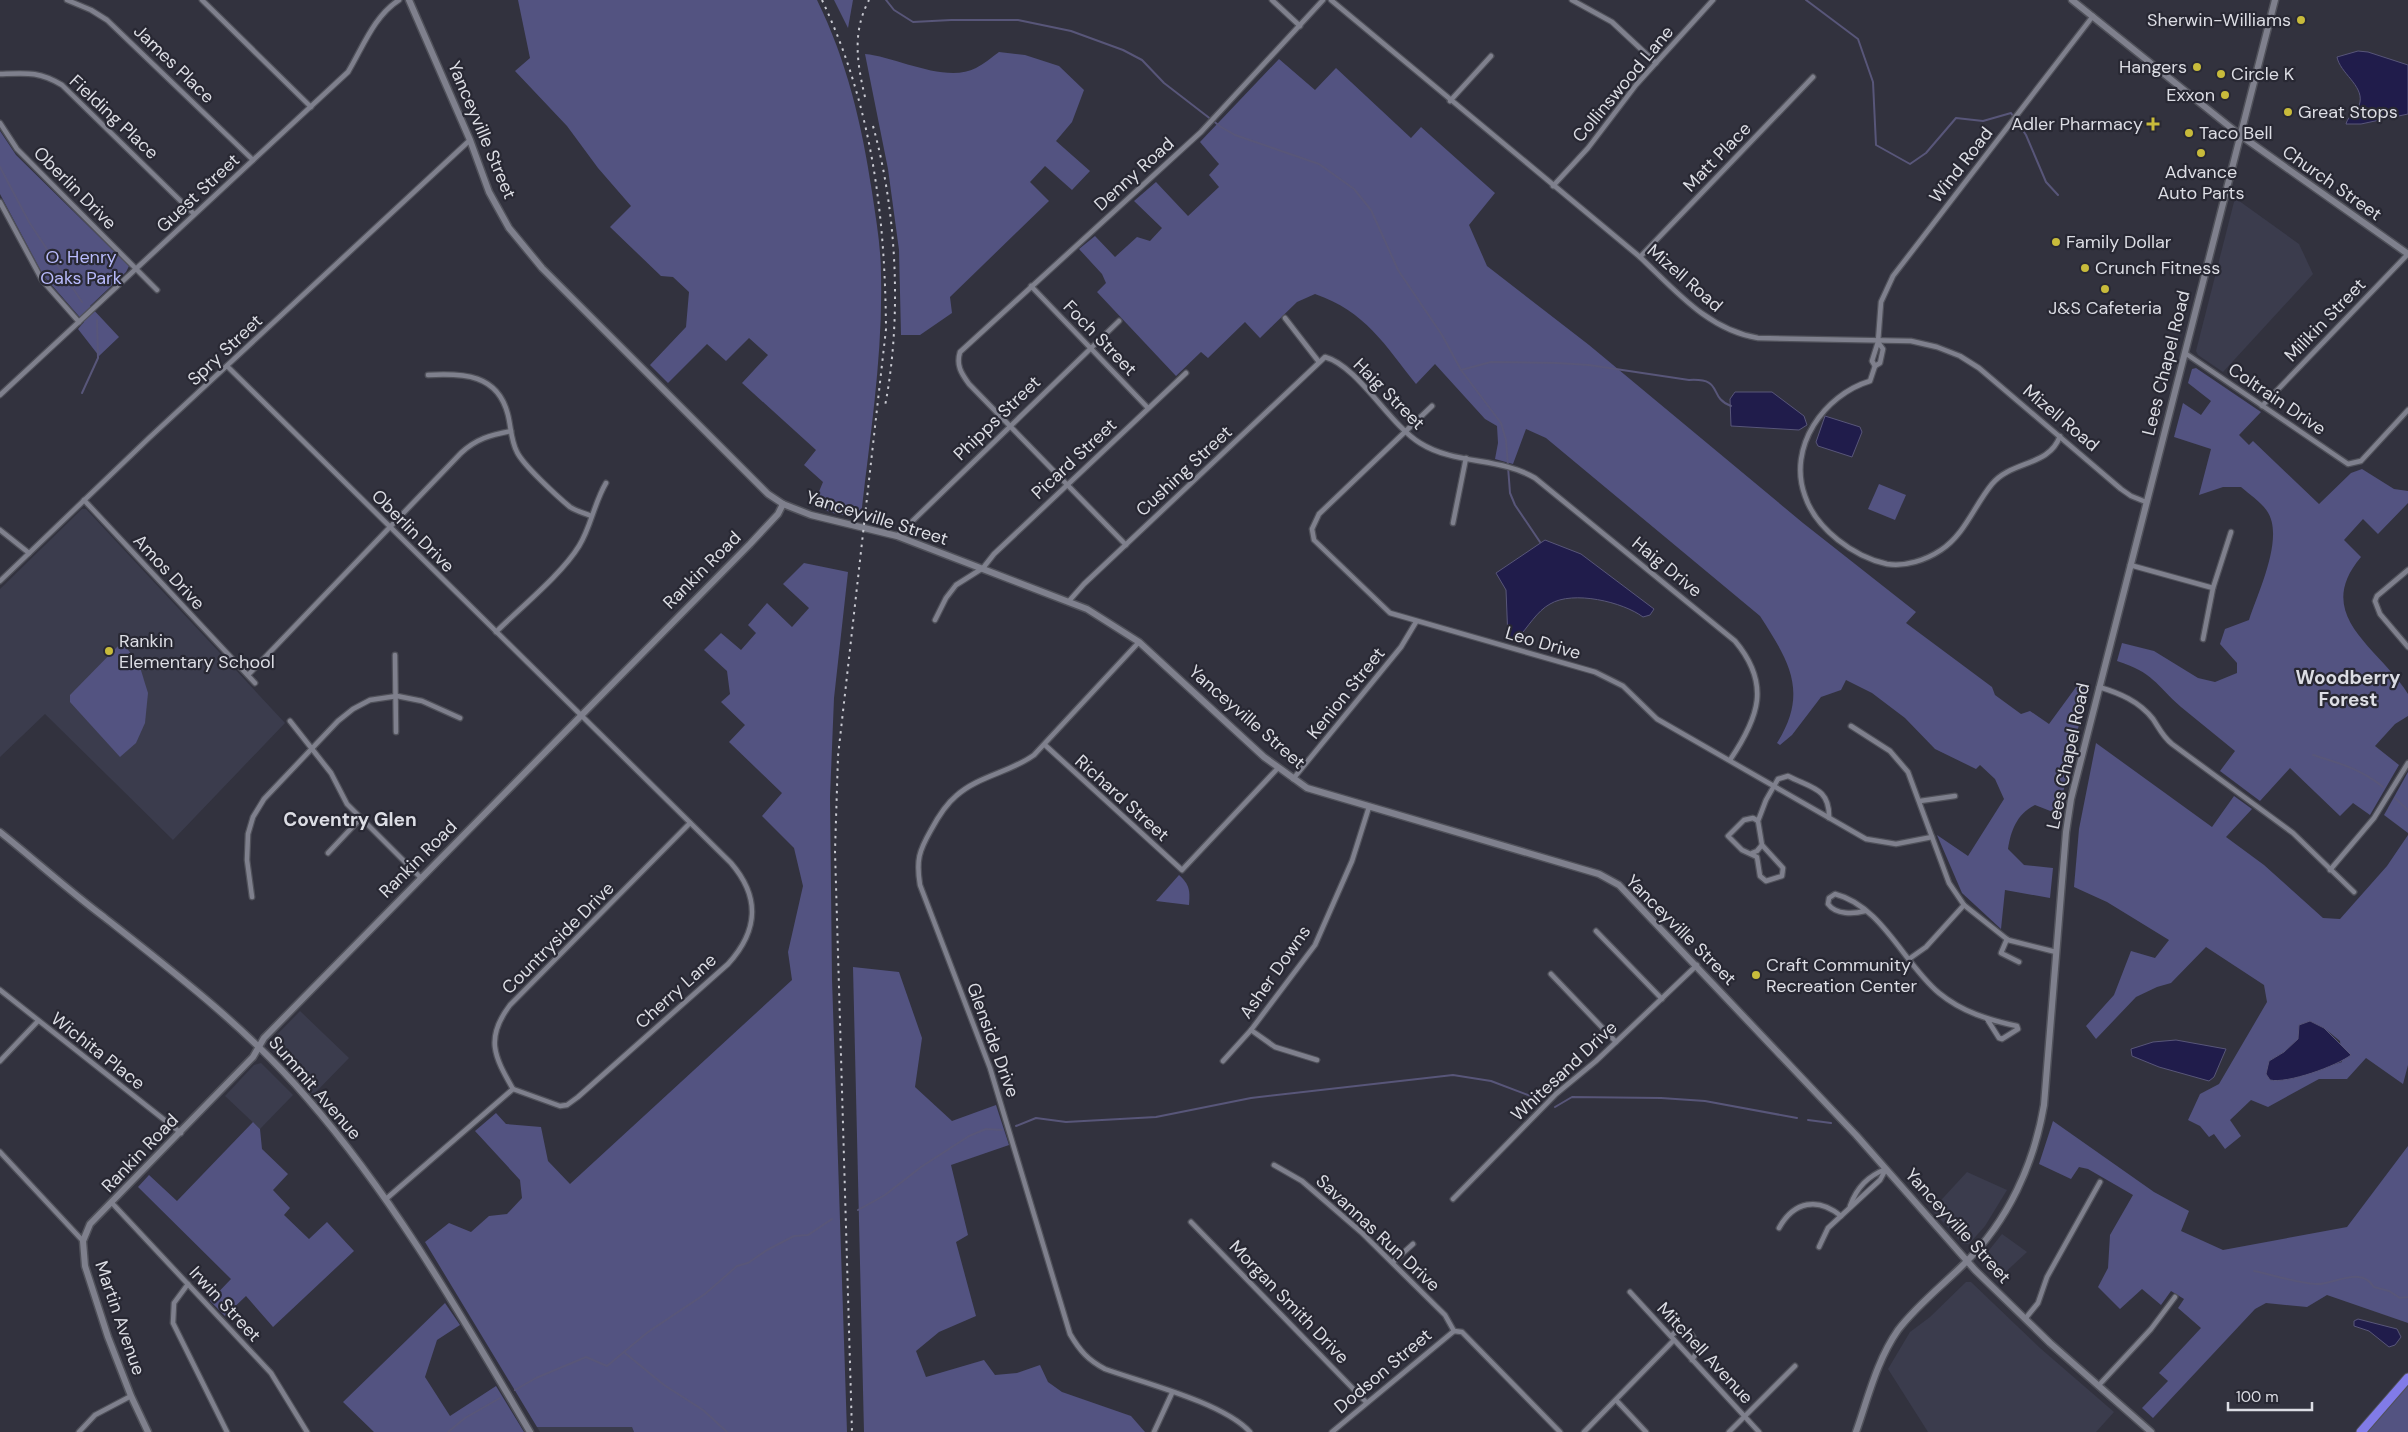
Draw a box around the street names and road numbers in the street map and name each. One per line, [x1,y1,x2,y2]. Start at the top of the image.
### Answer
street label: James Place [128,19,220,109]
street label: Collinswood Lane [1567,21,1679,147]
street label: Yanceyville Street [442,58,522,202]
street label: Fielding Place [64,69,164,165]
street label: Matt Place [1678,117,1756,197]
street label: Wind Road [1924,122,1998,208]
street label: Denny Road [1089,132,1179,216]
street label: Church Street [2277,140,2387,226]
street label: Oberlin Drive [28,141,122,235]
street label: Guest Street [151,148,245,238]
street label: Mizell Road [1642,239,1728,317]
street label: Milikin Street [2279,273,2371,367]
street label: Lees Chapel Road [2136,288,2196,438]
street label: Foch Street [1058,295,1142,381]
street label: Spry Street [182,309,268,391]
street label: Haig Street [1348,353,1430,435]
street label: Coltrain Drive [2223,357,2331,441]
street label: Phipps Street [948,370,1046,466]
street label: Mizell Road [2018,379,2104,457]
street label: Picard Street [1026,413,1122,505]
street label: Cushing Street [1131,420,1237,522]
street label: Oberlin Drive [366,484,460,578]
street label: Yanceyville Street [803,485,951,551]
street label: Rankin Road [658,526,746,614]
street label: Amos Drive [128,529,210,615]
street label: Haig Drive [1627,531,1707,603]
street label: Leo Drive [1502,621,1584,665]
street label: Kenion Street [1302,642,1390,744]
street label: Yanceyville Street [1184,660,1310,774]
street label: Lees Chapel Road [2041,681,2095,831]
street label: Richard Street [1070,749,1174,847]
street label: Rankin Road [374,815,462,903]
street label: Yanceyville Street [1620,869,1742,991]
street label: Countryside Drive [497,877,619,999]
street label: Asher Downs [1234,921,1316,1023]
street label: Cherry Lane [630,948,722,1034]
street label: Glenside Drive [961,979,1025,1101]
street label: Wichita Place [46,1007,150,1095]
street label: Whitesand Drive [1506,1016,1622,1126]
street label: Summit Avenue [263,1031,367,1145]
street label: Rankin Road [96,1108,184,1198]
street label: Yanceyville Street [1900,1163,2016,1289]
street label: Savannas Run Drive [1311,1169,1445,1297]
street label: Morgan Smith Drive [1224,1235,1354,1369]
street label: Martin Avenue [89,1258,151,1378]
street label: Irwin Street [184,1261,266,1347]
street label: Mitchell Avenue [1652,1297,1758,1409]
street label: Dodson Street [1329,1323,1437,1419]

